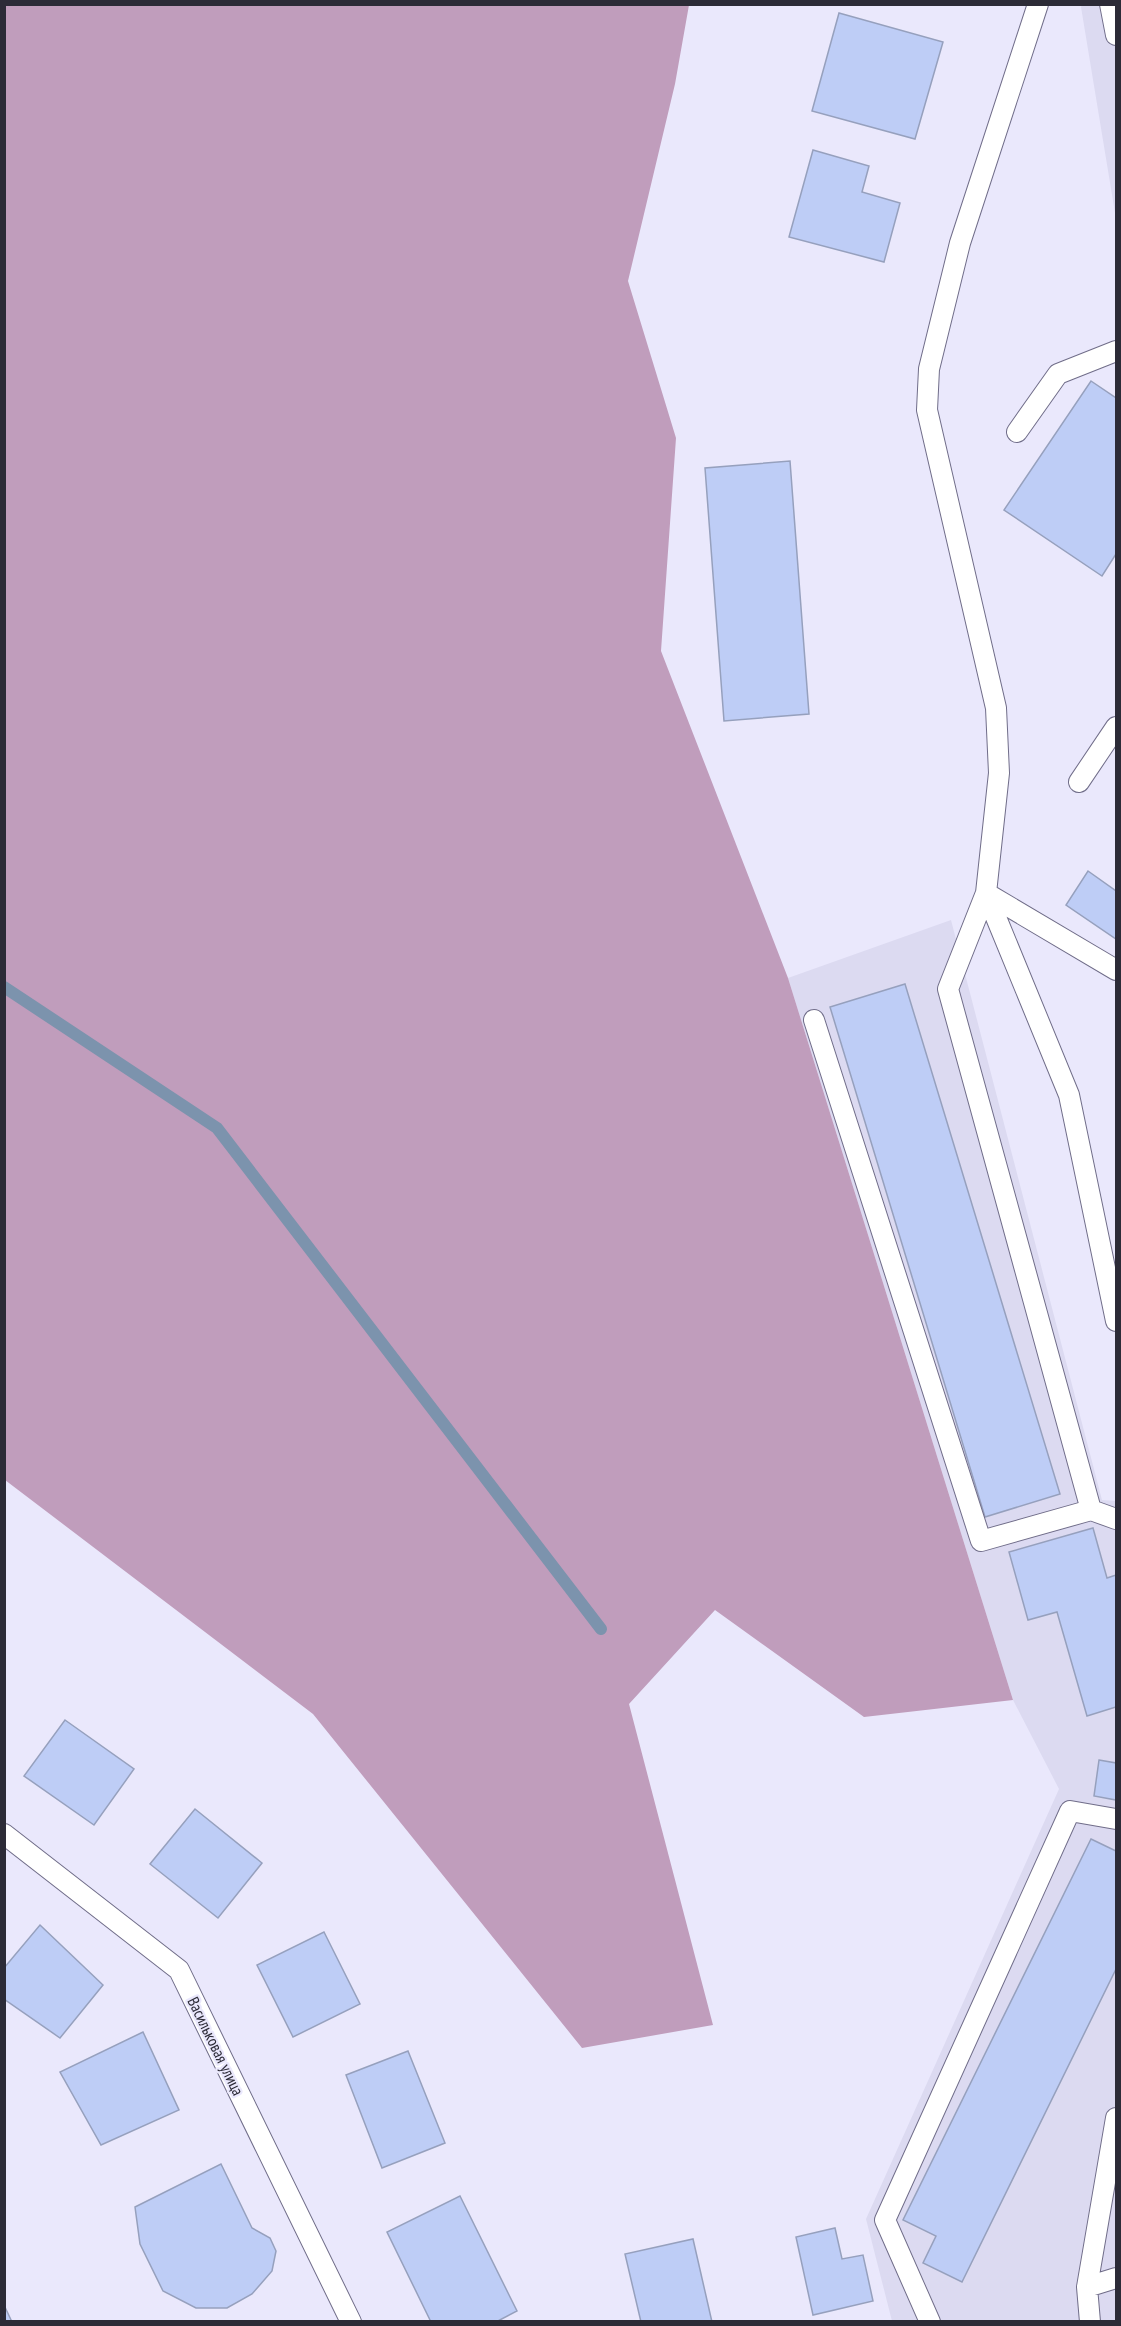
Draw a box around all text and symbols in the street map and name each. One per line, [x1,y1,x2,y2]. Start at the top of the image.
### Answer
street label: Васильковая улица [183,1993,249,2099]

